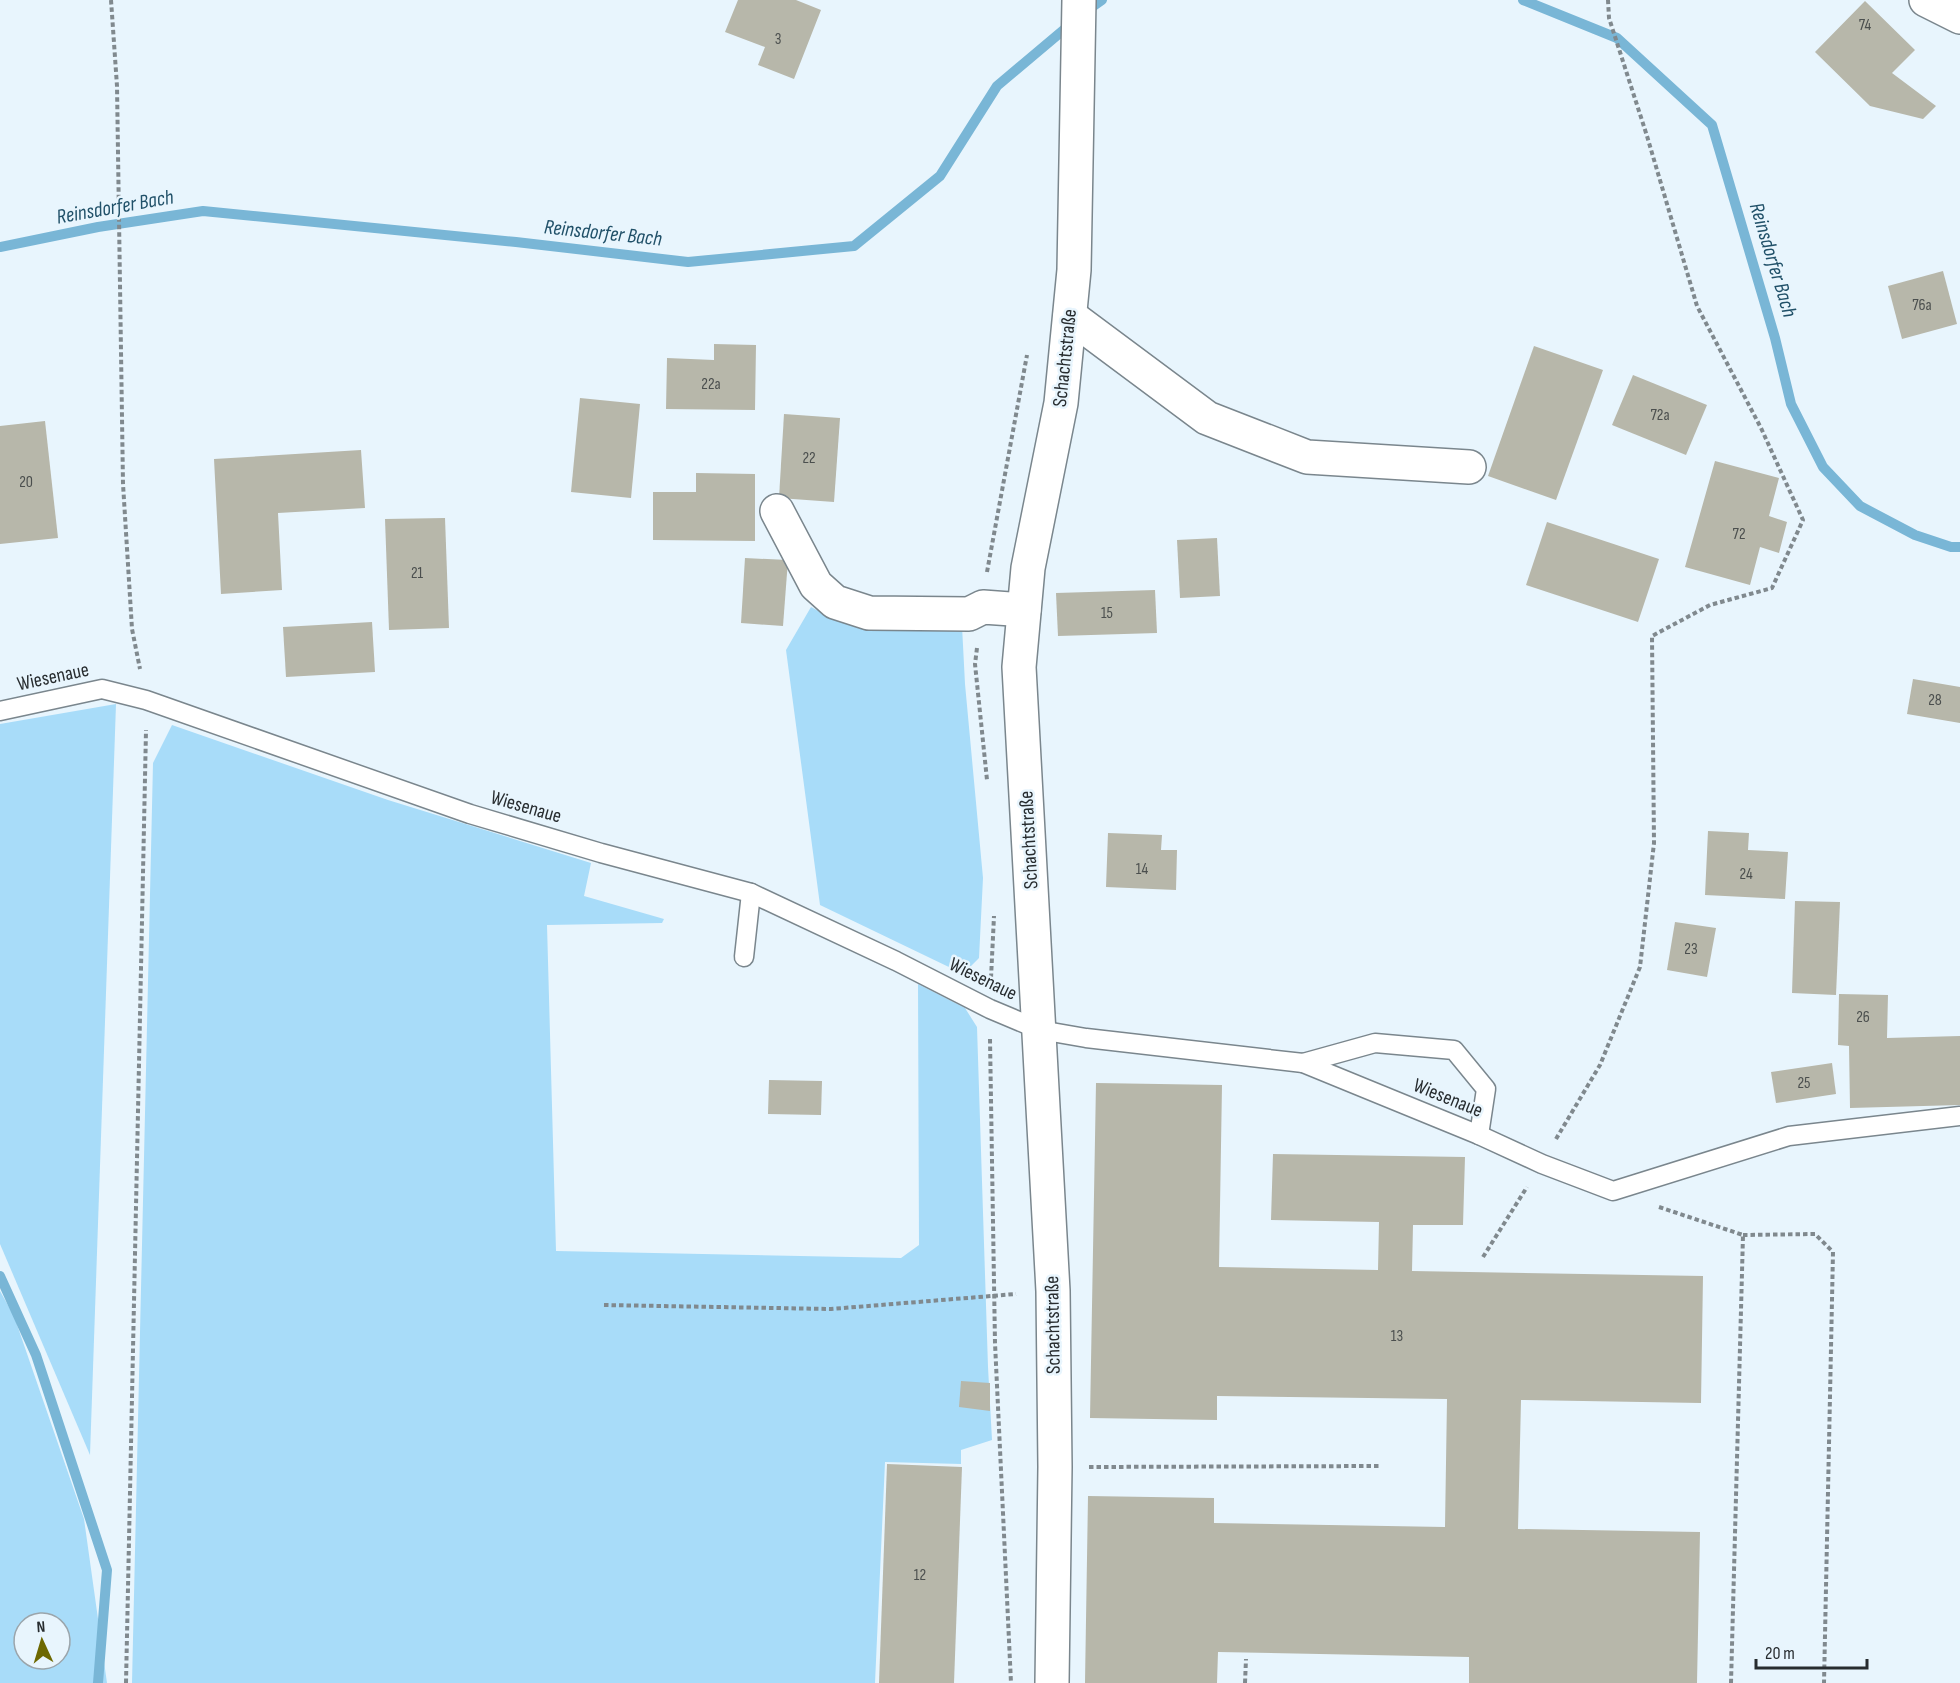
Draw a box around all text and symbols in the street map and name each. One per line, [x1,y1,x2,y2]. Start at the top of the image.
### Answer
house number: 74 [1859,16,1871,35]
house number: 3 [775,30,781,49]
water label: Reinsdorfer Bach [55,184,176,230]
water label: Reinsdorfer Bach [1744,200,1802,320]
water label: Reinsdorfer Bach [543,214,663,252]
house number: 76a [1912,296,1932,315]
street label: Schachtstraße [1048,308,1082,408]
house number: 22a [701,375,721,394]
house number: 72a [1650,406,1670,425]
house number: 22 [802,449,816,468]
house number: 20 [19,473,33,492]
house number: 72 [1733,525,1745,544]
house number: 21 [411,564,424,583]
house number: 15 [1101,604,1113,623]
street label: Wiesenaue [15,658,91,696]
house number: 28 [1928,691,1942,710]
street label: Wiesenaue [488,785,564,829]
street label: Schachtstraße [1014,790,1044,890]
house number: 14 [1136,860,1148,879]
house number: 24 [1739,865,1753,884]
house number: 23 [1684,940,1698,959]
street label: Wiesenaue [945,952,1021,1006]
house number: 26 [1856,1008,1870,1027]
street label: Wiesenaue [1410,1073,1486,1123]
house number: 25 [1797,1074,1811,1093]
street label: Schachtstraße [1040,1276,1066,1374]
house number: 13 [1391,1327,1403,1346]
house number: 12 [914,1566,926,1585]
north arrow [12,1611,72,1671]
text: N [36,1618,46,1637]
scale bar [1756,1632,1867,1670]
text: 20 m [1765,1643,1795,1664]

